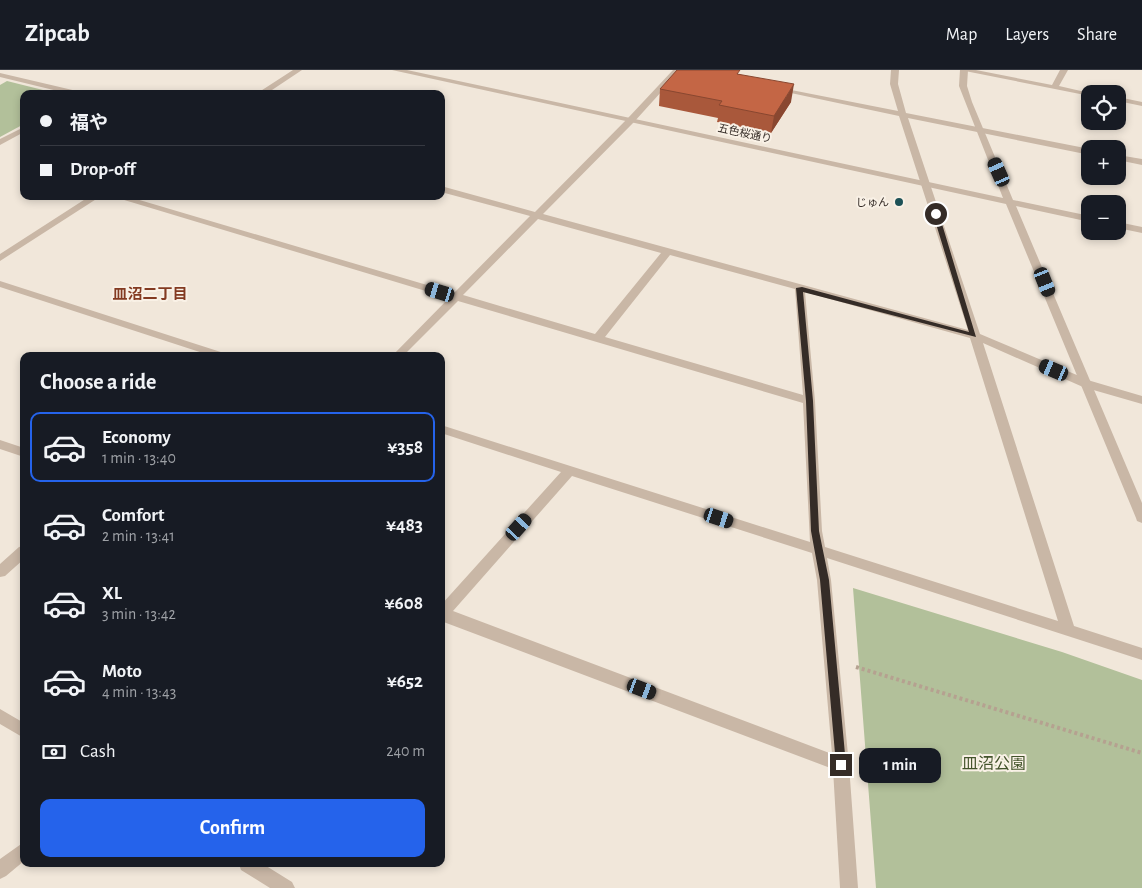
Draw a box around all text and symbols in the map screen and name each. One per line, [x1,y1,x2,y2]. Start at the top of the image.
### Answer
text: Zipcab [25,22,90,46]
text: Map [946,26,977,44]
text: Layers [1005,26,1049,44]
text: Share [1077,26,1117,44]
map controls [1081,85,1126,240]
button: locate [1081,85,1126,130]
text: 福や [70,114,108,133]
street label: 五色桜通り [717,121,773,145]
button: + [1081,140,1126,185]
car [986,155,1011,189]
text: Drop-off [70,160,135,179]
button: − [1081,195,1126,240]
marker: じゅん [893,196,905,208]
place label: じゅん [856,197,889,208]
route start [925,203,947,225]
car [1032,265,1057,299]
car [423,280,456,304]
district label: 皿沼二丁目 [112,286,188,302]
car [1037,357,1070,383]
text: Choose a ride [40,371,156,393]
icon: car [42,425,87,470]
text: Economy [102,428,171,447]
text: ¥358 [387,438,423,457]
text: 1 min · 13:40 [102,450,176,466]
icon: car [42,503,87,548]
text: Comfort [102,506,164,525]
car [702,506,735,530]
car [503,511,534,543]
text: ¥483 [386,516,423,535]
text: 2 min · 13:41 [102,528,175,544]
icon: car [42,581,87,626]
text: XL [102,584,122,603]
text: ¥608 [385,594,423,613]
text: 3 min · 13:42 [102,606,176,622]
icon: car [42,659,87,704]
text: Moto [102,662,142,681]
text: ¥652 [387,672,423,691]
car [625,677,658,701]
text: 4 min · 13:43 [102,684,176,700]
icon: cash [40,738,68,766]
text: Cash [80,742,116,761]
text: 240 m [386,743,425,759]
callout: 1 min [858,748,941,782]
route end [830,754,852,776]
park label: 皿沼公園 [962,755,1026,772]
text: 1 min [883,757,917,773]
button: Confirm [40,799,425,857]

